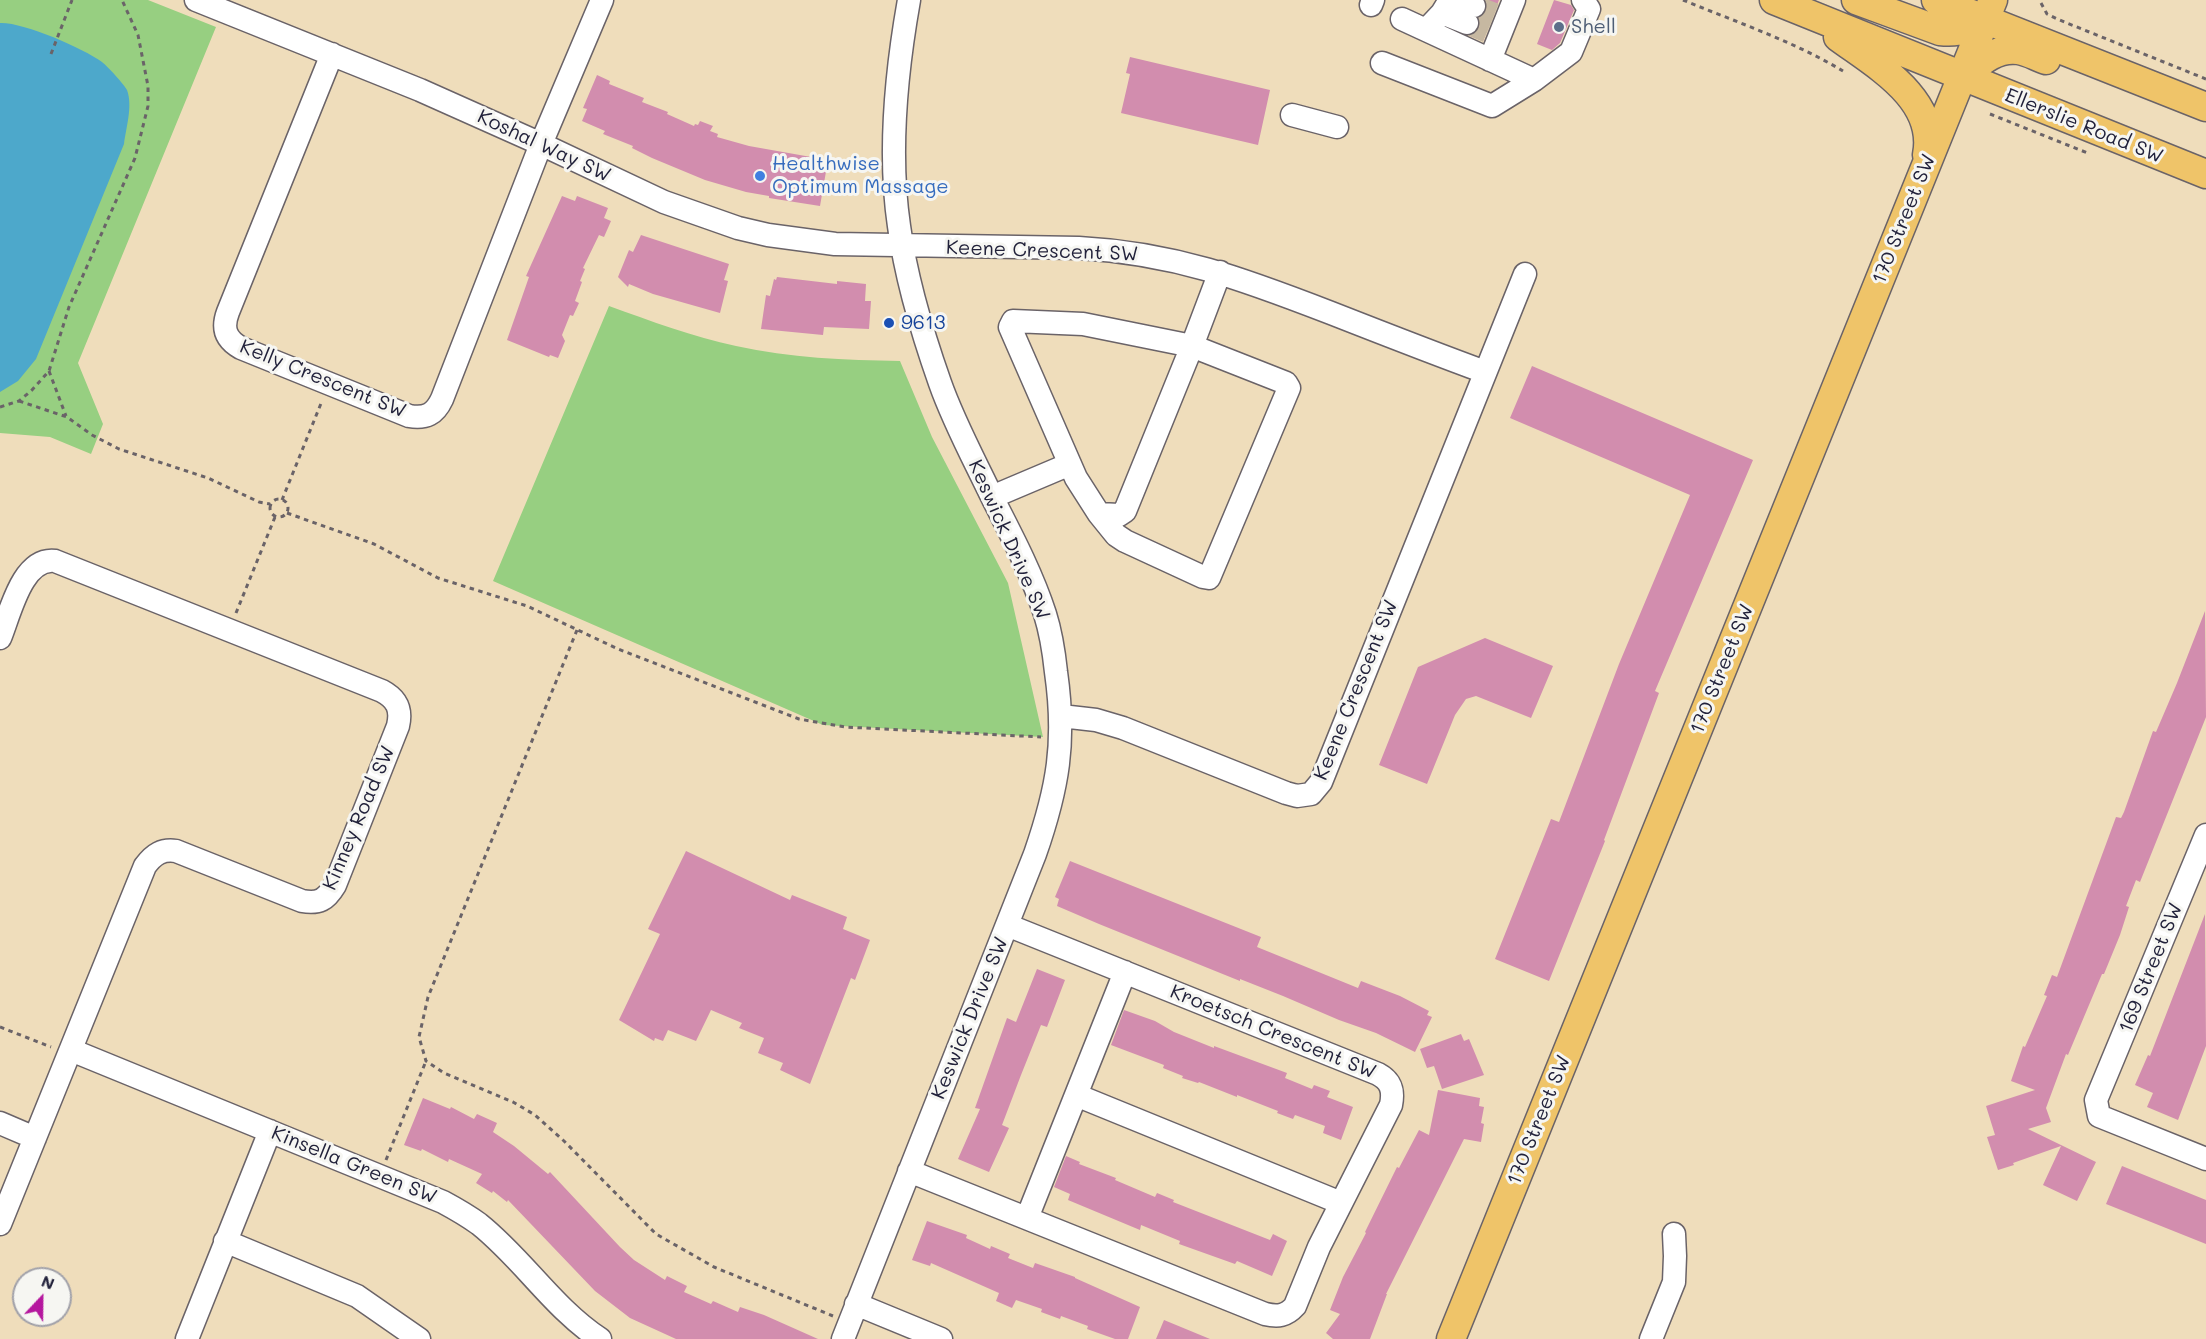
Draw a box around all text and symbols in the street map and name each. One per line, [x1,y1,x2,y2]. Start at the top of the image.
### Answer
place label: Shell [1571,15,1616,39]
marker: Shell [1552,20,1566,34]
street label: Ellerslie Road SW [2001,83,2167,169]
street label: Koshal Way SW [473,105,615,187]
street label: 170 Street SW [1867,151,1941,287]
place label: Healthwise Optimum Massage [772,152,949,199]
marker: Healthwise Optimum Massage [753,169,767,183]
street label: Keene Crescent SW [945,236,1139,266]
place label: 9613 [901,311,946,335]
marker: 9613 [882,316,896,330]
street label: Kelly Crescent SW [236,335,410,423]
street label: Keswick Drive SW [963,456,1055,624]
street label: Keene Crescent SW [1309,596,1403,784]
street label: 170 Street SW [1685,601,1759,737]
street label: Kinney Road SW [318,742,400,894]
street label: 169 Street SW [2114,899,2188,1037]
street label: Keswick Drive SW [927,933,1013,1103]
street label: Kroetsch Crescent SW [1166,980,1380,1084]
street label: 170 Street SW [1502,1052,1576,1188]
street label: Kinsella Green SW [268,1121,440,1209]
north arrow [12,1267,72,1327]
text: N [39,1270,58,1294]

